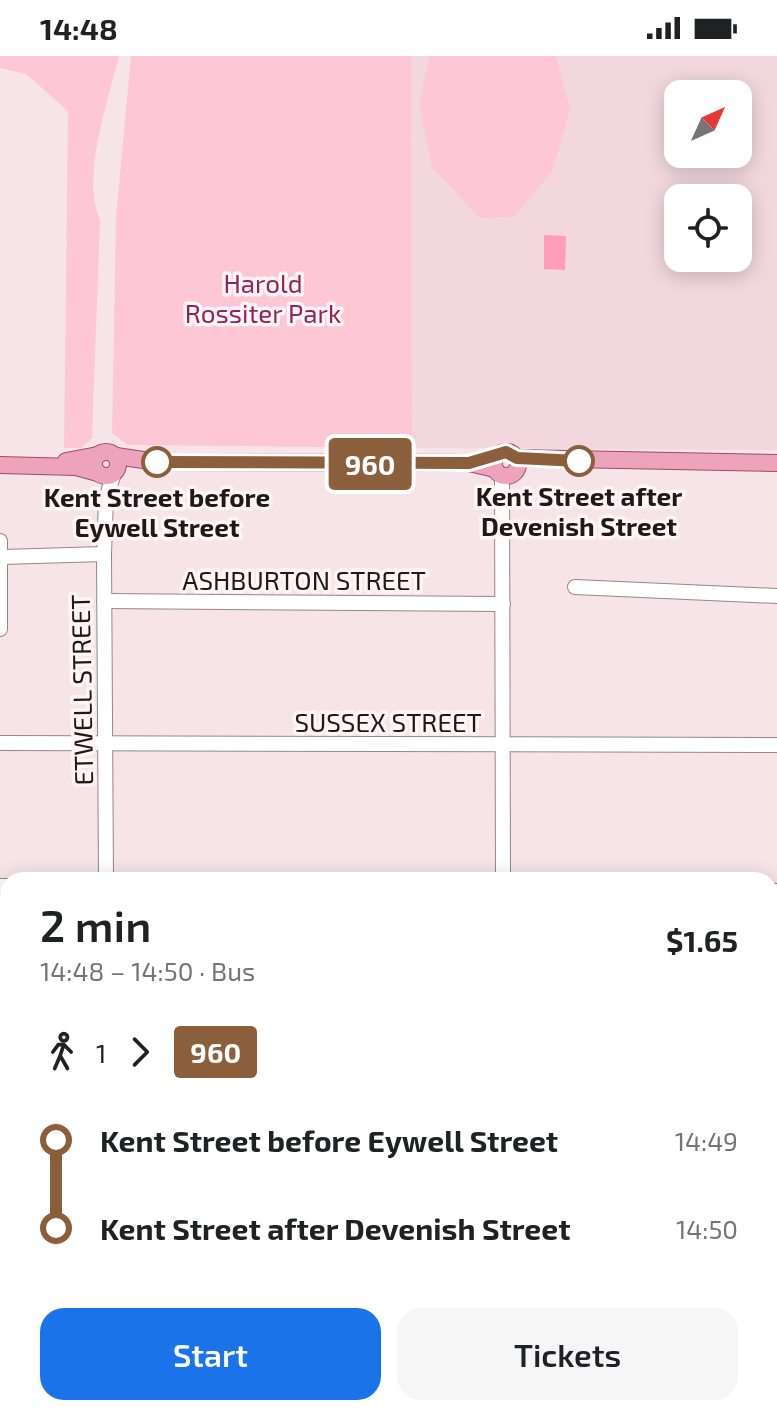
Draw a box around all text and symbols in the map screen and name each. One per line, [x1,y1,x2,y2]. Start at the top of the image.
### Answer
text: 14:48 [40,10,118,46]
north arrow [664,80,752,168]
map controls [664,80,752,272]
button: locate [664,184,752,272]
park label: Harold Rossiter Park [185,267,341,328]
line badge: 960 [324,438,416,490]
marker: Kent Street after Devenish Street [564,446,594,476]
marker: Kent Street before Eywell Street [142,447,172,477]
text: 960 [345,447,395,481]
place label: Kent Street after Devenish Street [476,480,682,541]
place label: Kent Street before Eywell Street [44,481,270,543]
street label: ASHBURTON STREET [182,564,426,595]
street label: ETWELL STREET [64,594,98,786]
street label: SUSSEX STREET [294,706,482,737]
text: 2 min [40,898,151,951]
text: $1.65 [666,922,738,958]
text: 14:48 – 14:50 · Bus [40,955,255,986]
icon: walk [40,1030,84,1074]
icon: forward [118,1030,162,1074]
text: 960 [190,1035,241,1069]
text: 1 [96,1037,106,1068]
text: Kent Street before Eywell Street [100,1122,558,1158]
text: 14:49 [675,1125,738,1156]
text: Kent Street after Devenish Street [100,1210,570,1246]
text: 14:50 [676,1213,738,1244]
button: Start [40,1308,381,1400]
button: Tickets [397,1308,738,1400]

